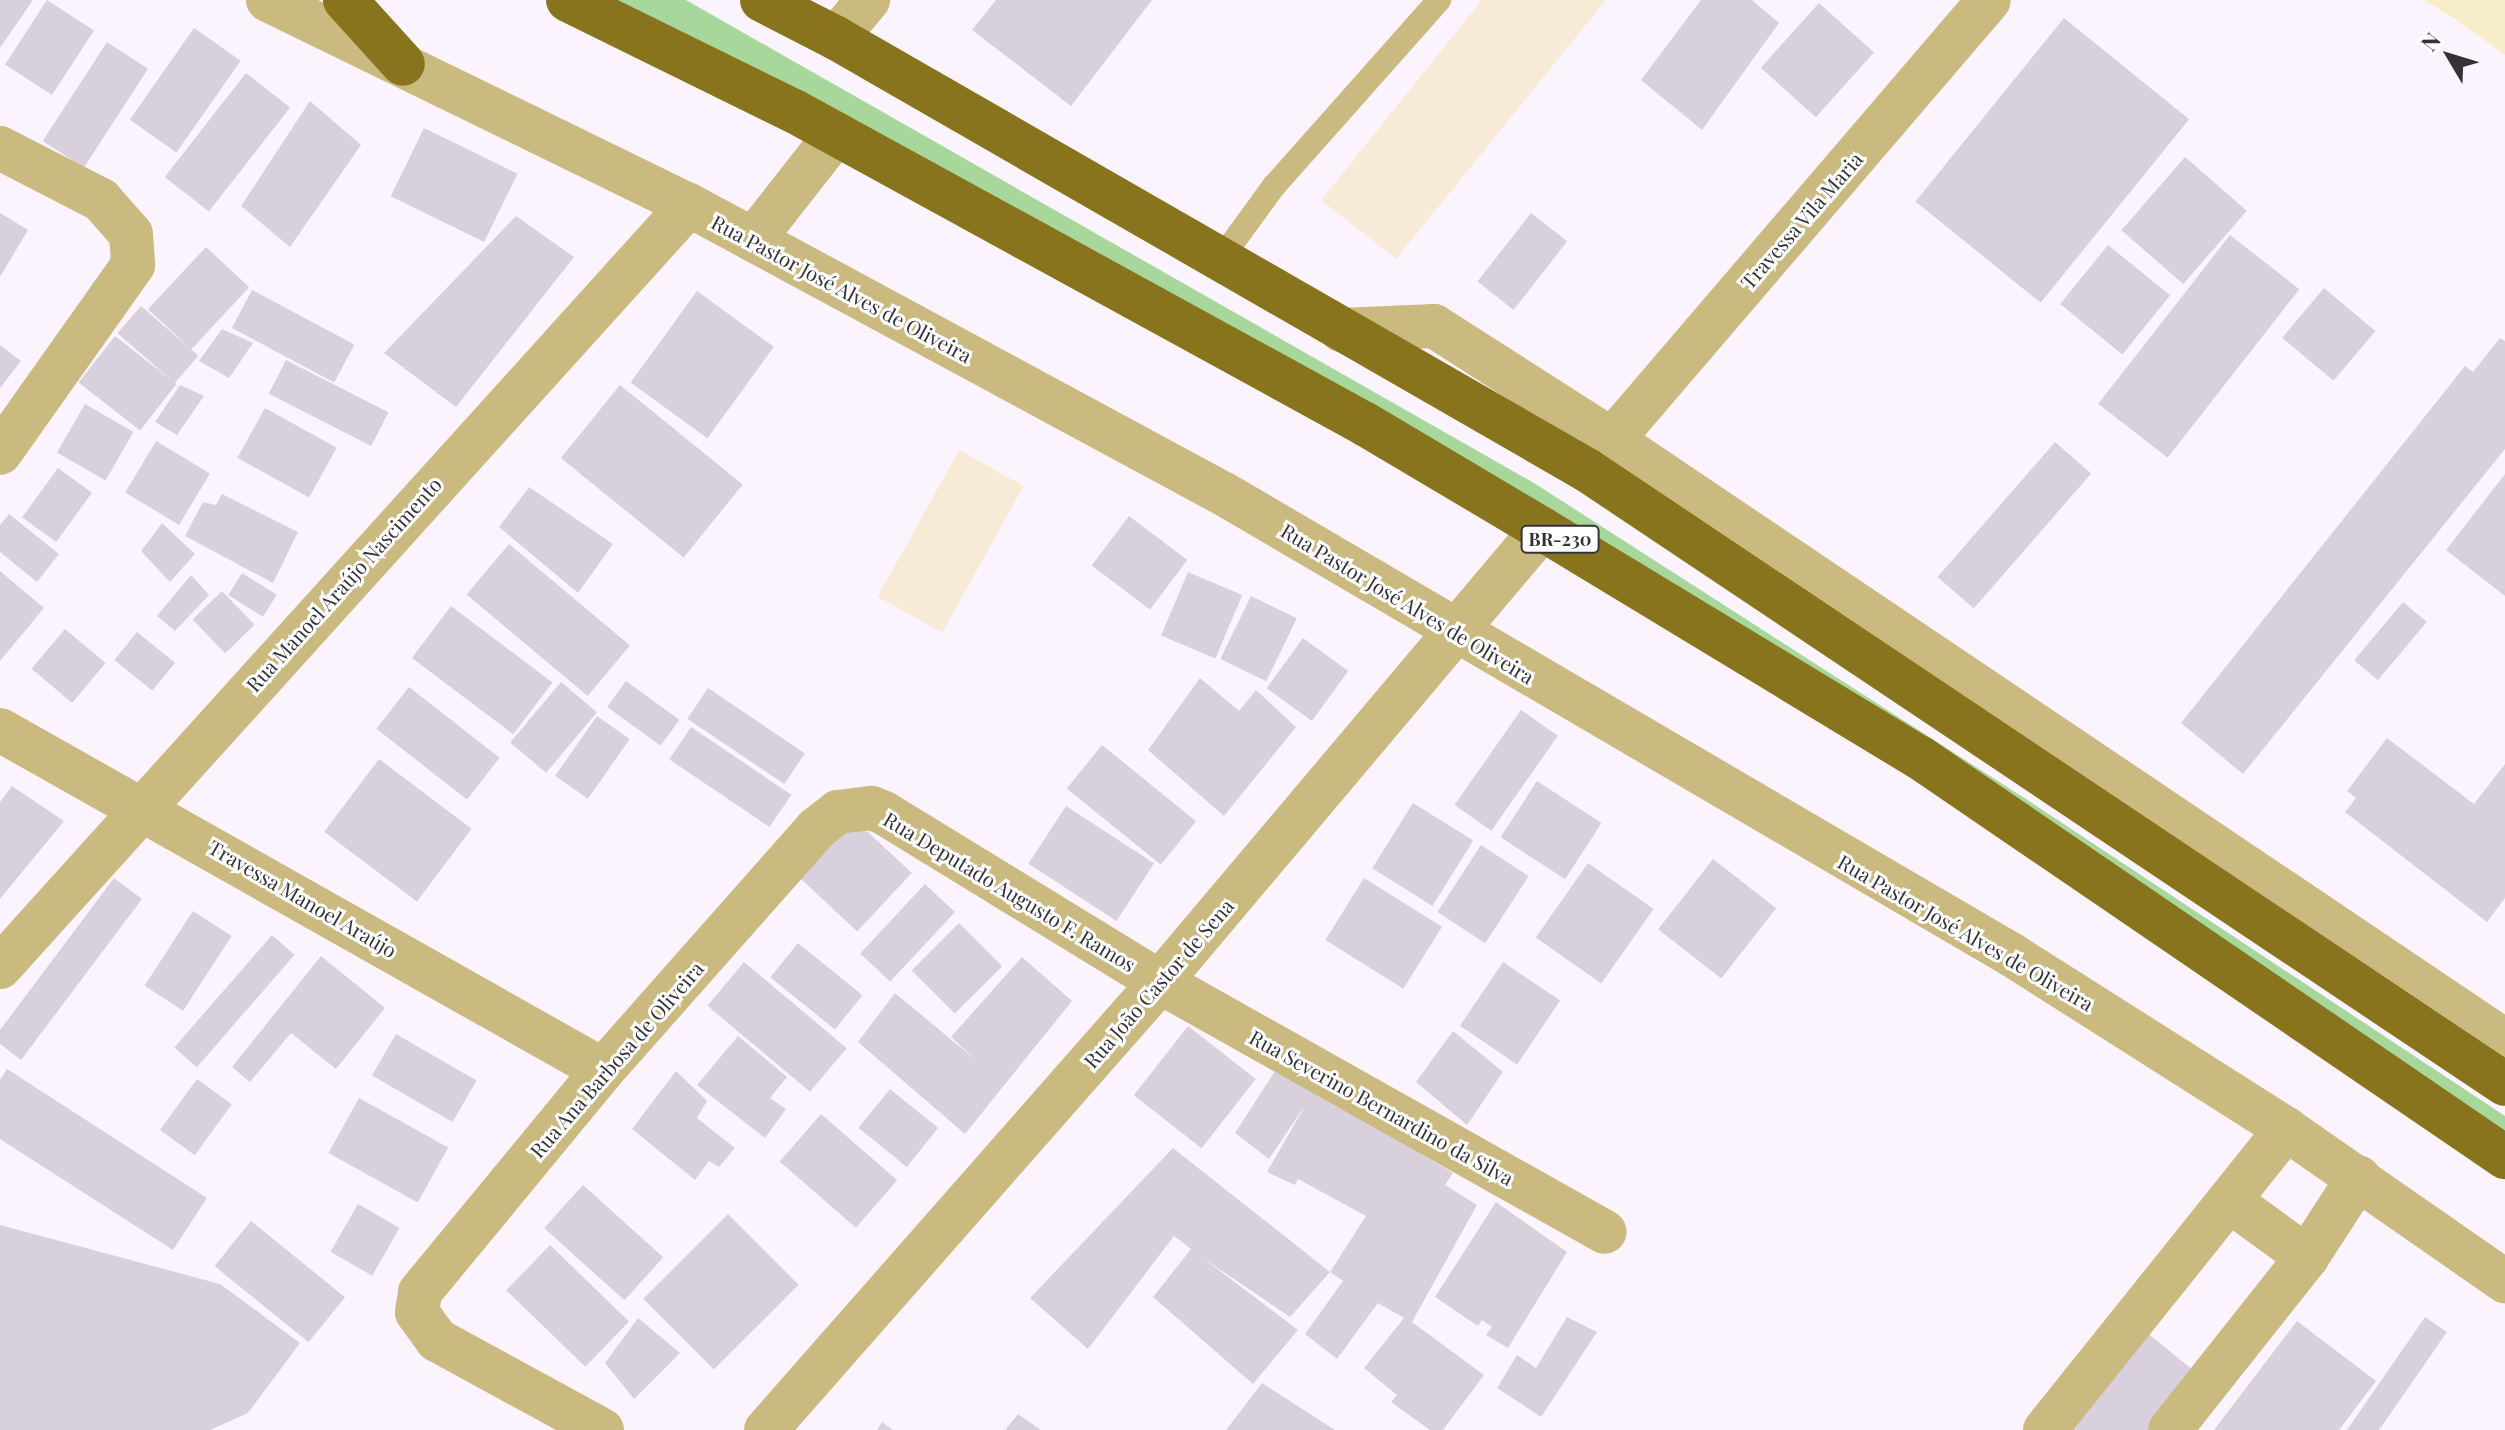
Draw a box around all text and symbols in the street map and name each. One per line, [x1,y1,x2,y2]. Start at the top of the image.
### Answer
north arrow [2409,16,2489,96]
text: N [2413,26,2447,57]
street label: Travessa Vila Maria [1735,146,1867,294]
street label: Rua Pastor José Alves de Oliveira [707,209,977,367]
street label: Rua Manoel Araújo Nascimento [240,472,446,696]
street label: Rua Pastor José Alves de Oliveira [1277,517,1539,689]
road number: BR-230 [1520,525,1600,553]
street label: Rua Deputado Augusto F. Ramos [879,806,1141,976]
street label: Travessa Manoel Araújo [204,834,402,962]
street label: Rua Pastor José Alves de Oliveira [1833,849,2099,1015]
street label: Rua João Castor de Sena [1078,893,1238,1073]
street label: Rua Ana Barbosa de Oliveira [524,956,708,1162]
street label: Rua Severino Bernardino da Silva [1246,1024,1518,1190]

